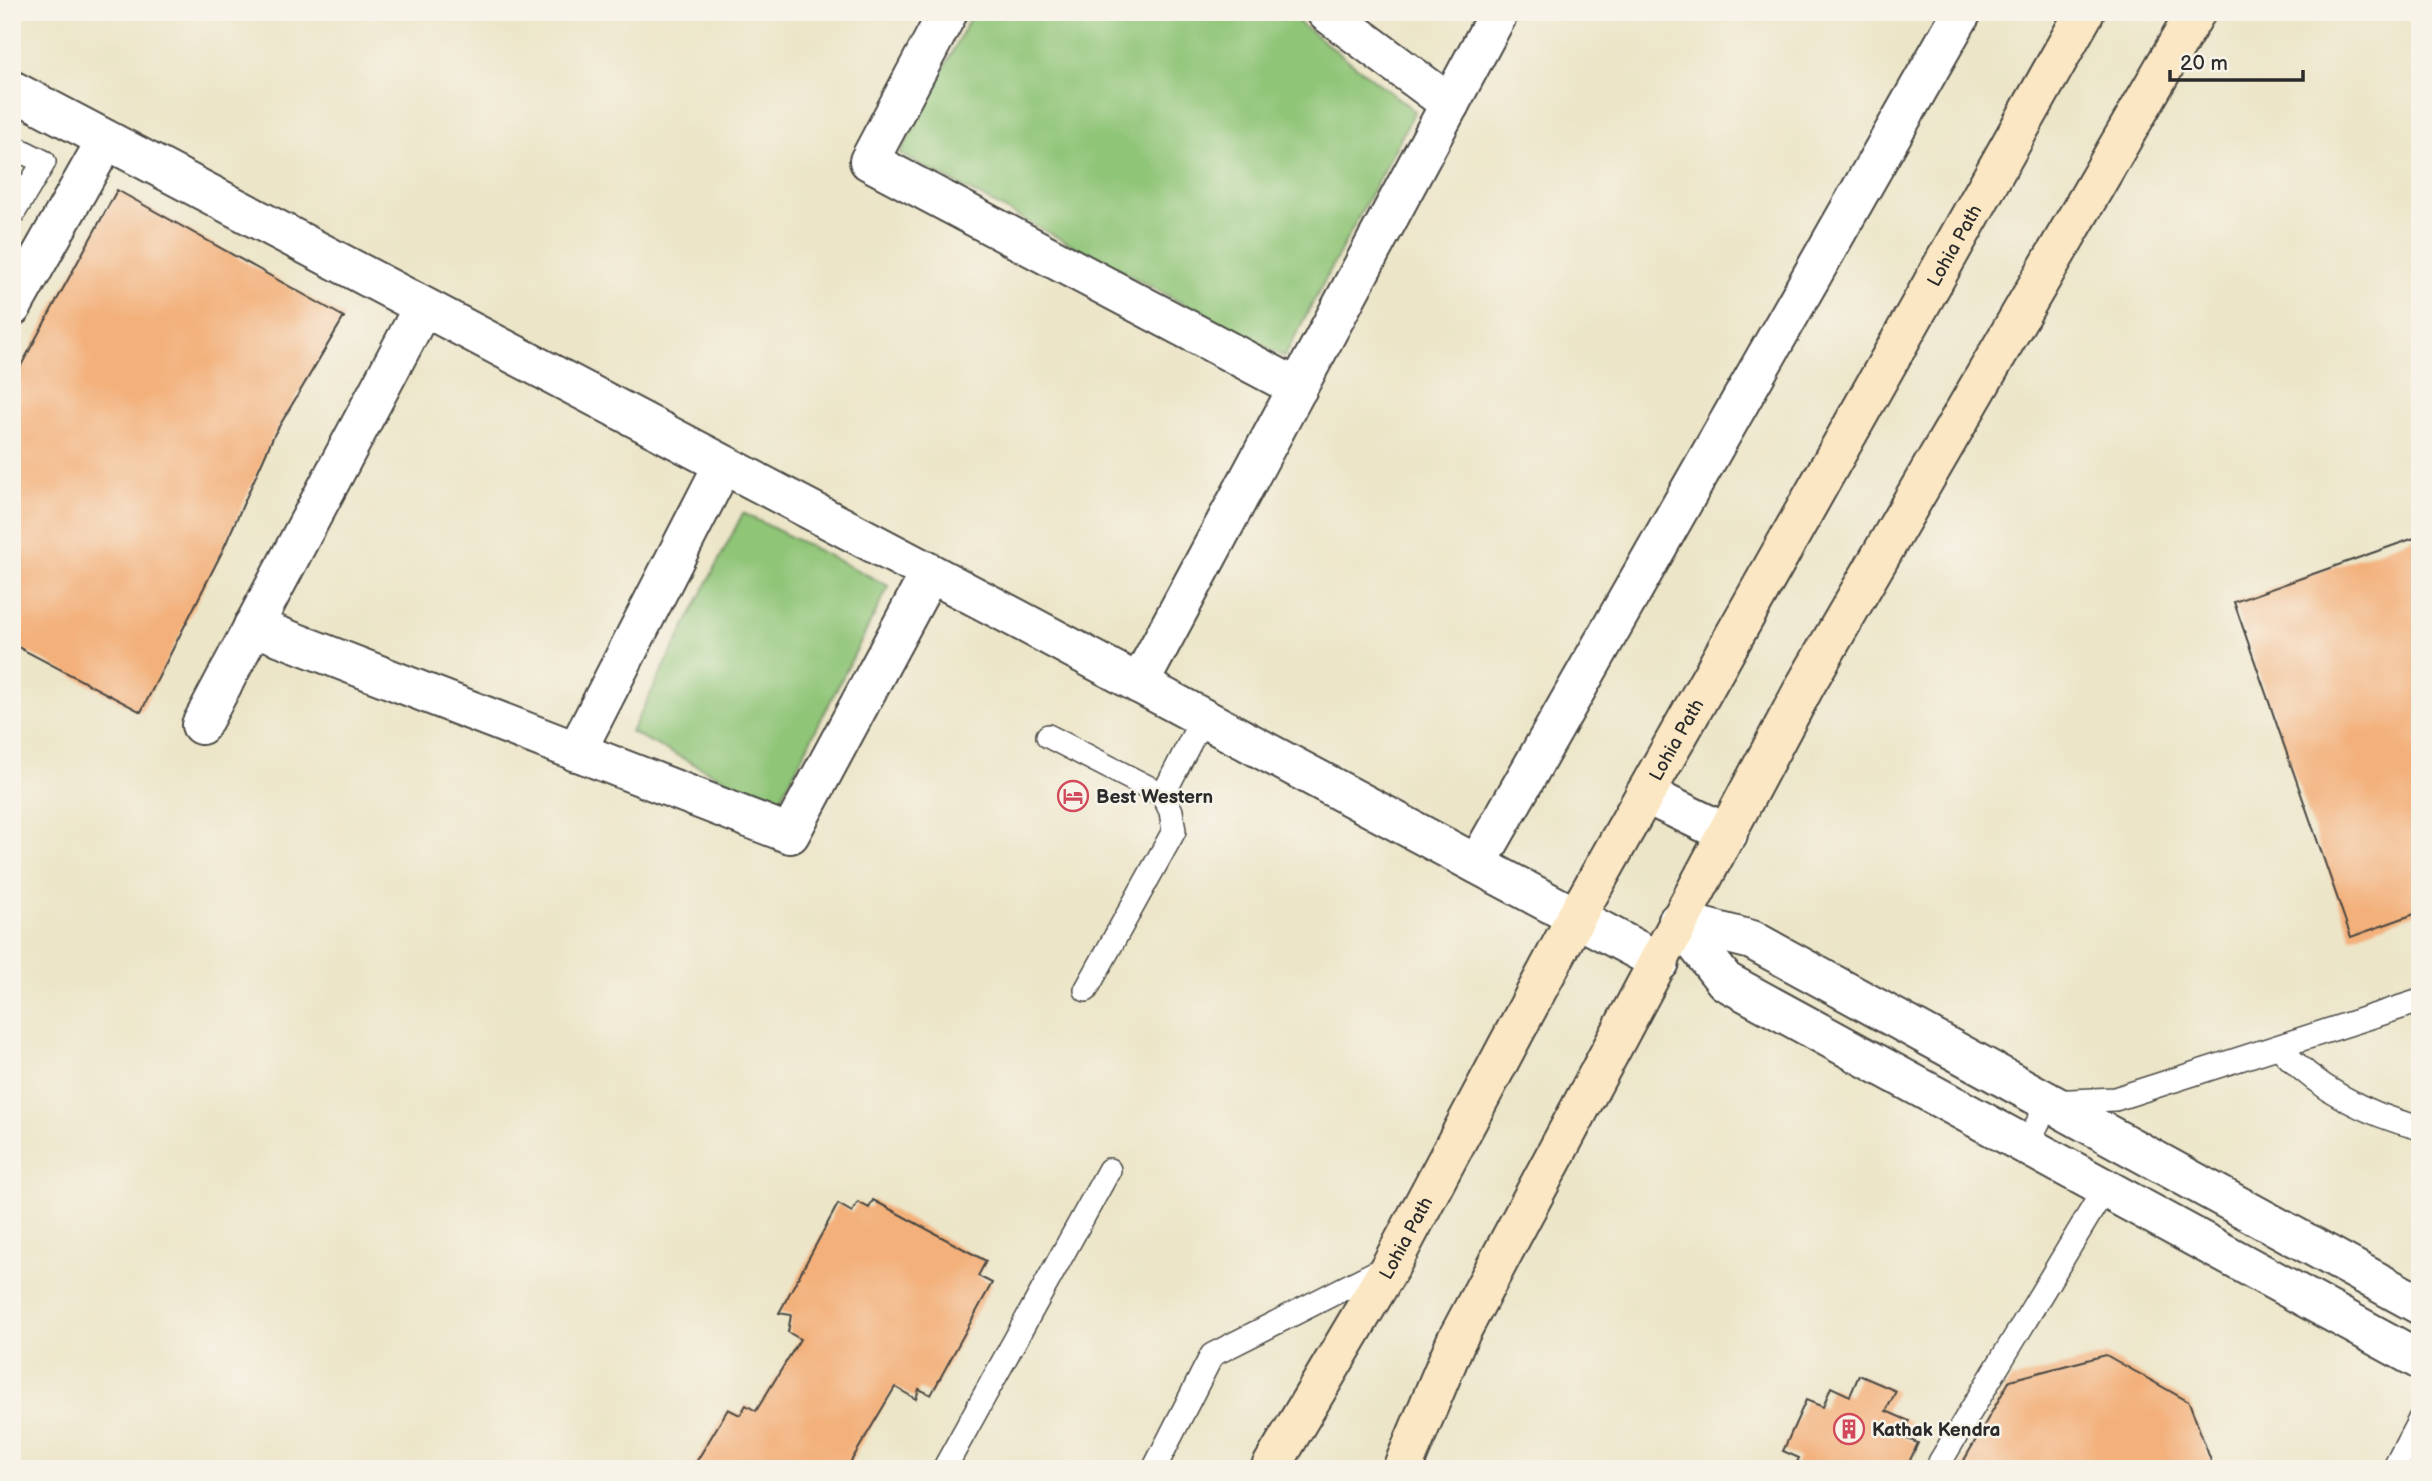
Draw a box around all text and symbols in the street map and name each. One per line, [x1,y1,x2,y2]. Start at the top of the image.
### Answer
scale bar [2170,38,2302,82]
text: 20 m [2180,51,2228,76]
street label: Lohia Path [1923,201,1987,291]
street label: Lohia Path [1645,695,1709,785]
hotel icon: Best Western [1056,779,1090,813]
place label: Best Western [1096,786,1213,809]
street label: Lohia Path [1375,1193,1438,1284]
building icon: Kathak Kendra [1832,1412,1866,1446]
place label: Kathak Kendra [1872,1419,2001,1442]

